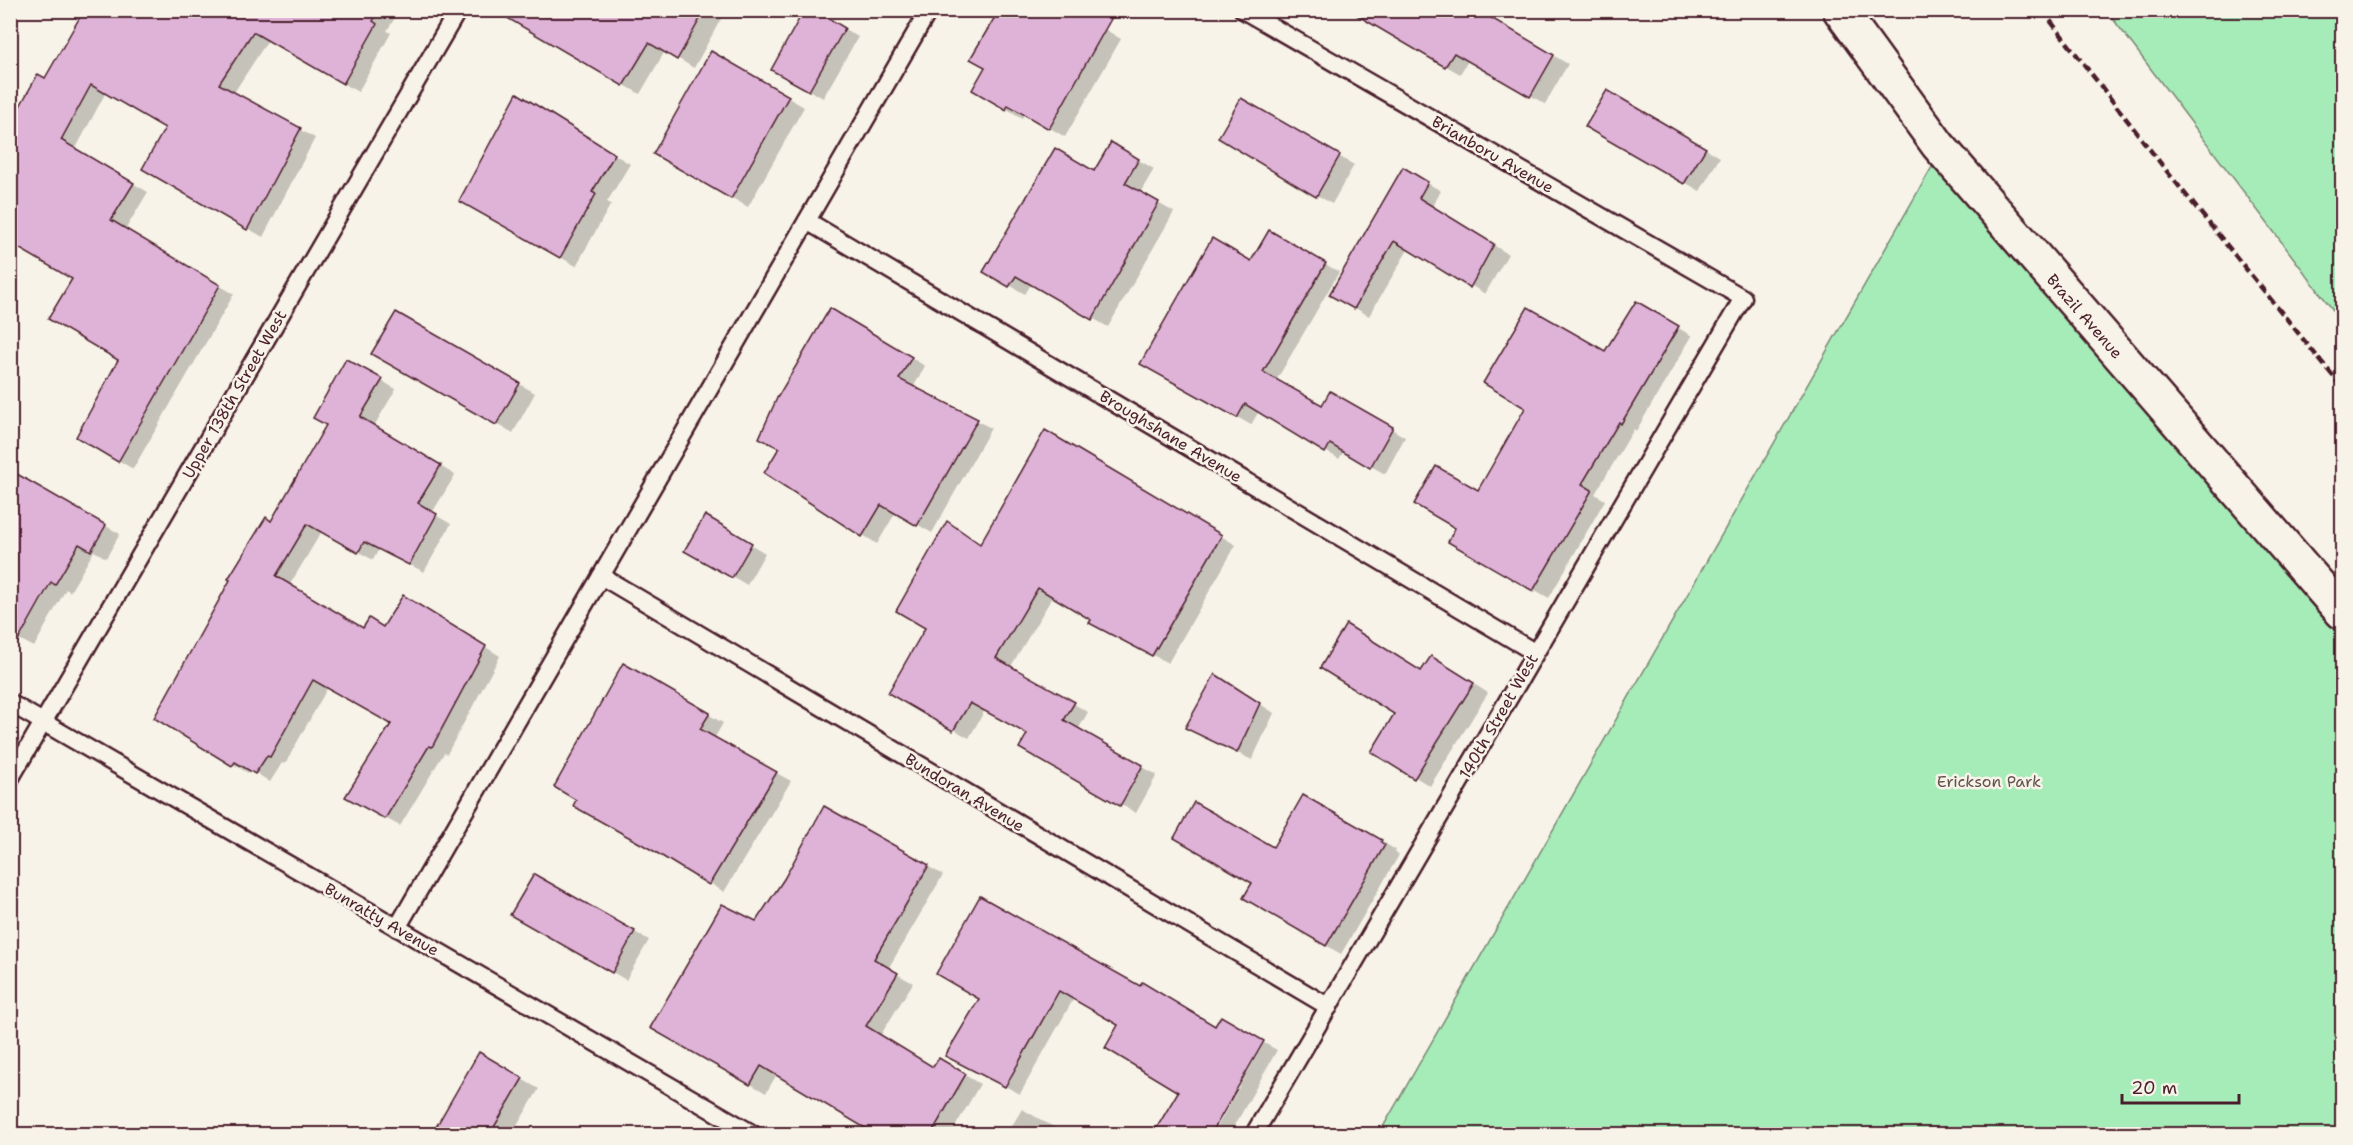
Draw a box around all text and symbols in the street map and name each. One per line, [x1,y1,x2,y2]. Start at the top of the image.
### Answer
street label: Brianboru Avenue [1428,111,1558,198]
street label: Brazil Avenue [2042,269,2127,363]
street label: Upper 138th Street West [178,306,291,482]
street label: Broughshane Avenue [1096,386,1246,487]
street label: 140th Street West [1454,650,1543,783]
street label: Bundoran Avenue [901,748,1028,836]
park label: Erickson Park [1937,771,2041,792]
street label: Bunratty Avenue [321,878,443,961]
scale bar [2122,1067,2239,1105]
text: 20 m [2131,1076,2177,1100]

